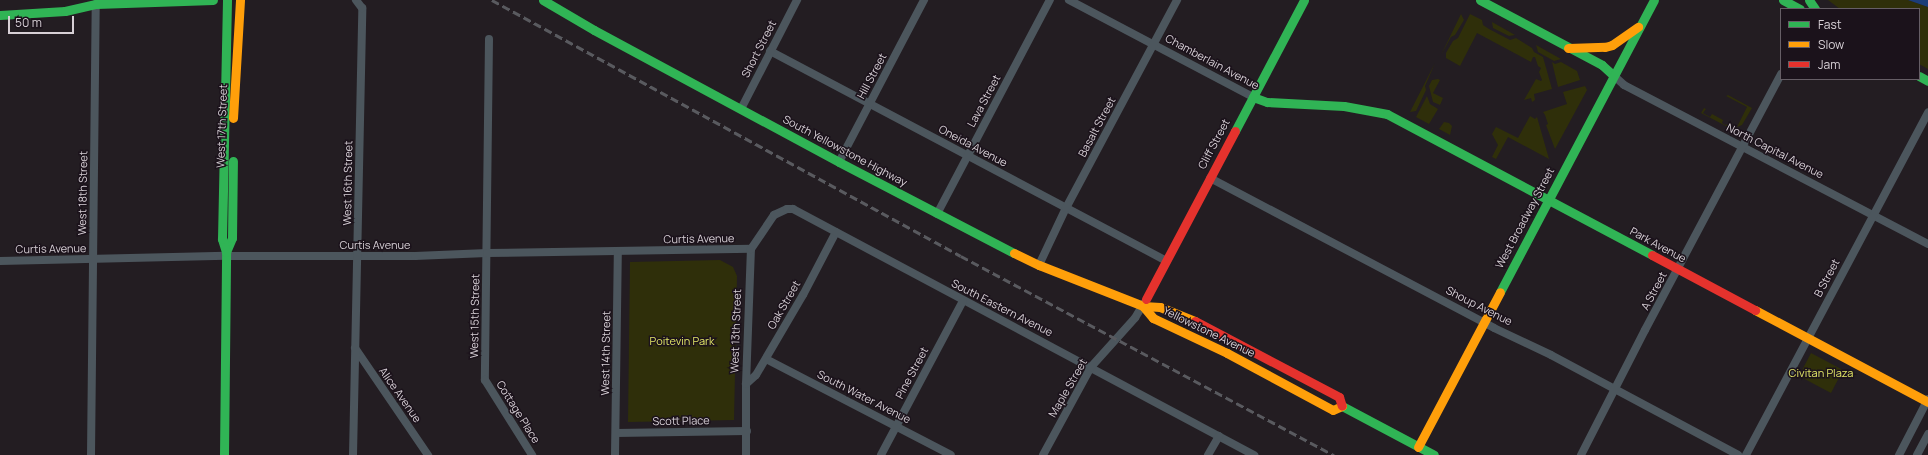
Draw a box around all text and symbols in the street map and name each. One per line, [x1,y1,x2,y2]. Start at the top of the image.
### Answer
scale bar [10,8,76,34]
legend [1780,8,1920,80]
text: 50 m [15,14,42,31]
text: Fast [1818,16,1842,33]
street label: Short Street [739,18,779,80]
street label: Chamberlain Avenue [1163,32,1261,92]
text: Slow [1818,36,1844,53]
street label: Hill Street [854,51,890,101]
text: Jam [1818,56,1840,73]
street label: Lava Street [965,73,1003,129]
street label: West 17th Street [214,84,230,168]
street label: Basalt Street [1076,95,1118,159]
street label: South Yellowstone Highway [781,113,909,189]
street label: Cliff Street [1195,117,1233,171]
street label: North Capital Avenue [1724,121,1826,181]
street label: Oneida Avenue [936,122,1010,170]
street label: West 16th Street [341,140,355,226]
street label: West 18th Street [76,151,90,235]
street label: West Broadway Street [1493,165,1557,271]
street label: Park Avenue [1628,225,1688,265]
street label: Curtis Avenue [663,232,735,246]
street label: Curtis Avenue [340,238,410,252]
street label: Curtis Avenue [15,242,87,256]
street label: B Street [1811,257,1843,299]
street label: A Street [1638,270,1670,312]
street label: West 15th Street [468,274,482,358]
street label: South Eastern Avenue [949,277,1055,339]
street label: Oak Street [765,278,803,332]
street label: Shoup Avenue [1444,284,1514,328]
street label: West 13th Street [728,289,744,373]
street label: Yellowstone Avenue [1161,304,1257,360]
street label: West 14th Street [599,311,613,395]
park label: Poitevin Park [650,334,714,348]
street label: Pine Street [893,345,931,401]
street label: Maple Street [1046,356,1090,420]
street label: Alice Avenue [376,365,424,425]
park label: Civitan Plaza [1789,366,1853,380]
street label: South Water Avenue [815,368,913,426]
street label: Cottage Place [493,378,543,446]
street label: Scott Place [652,414,710,428]

